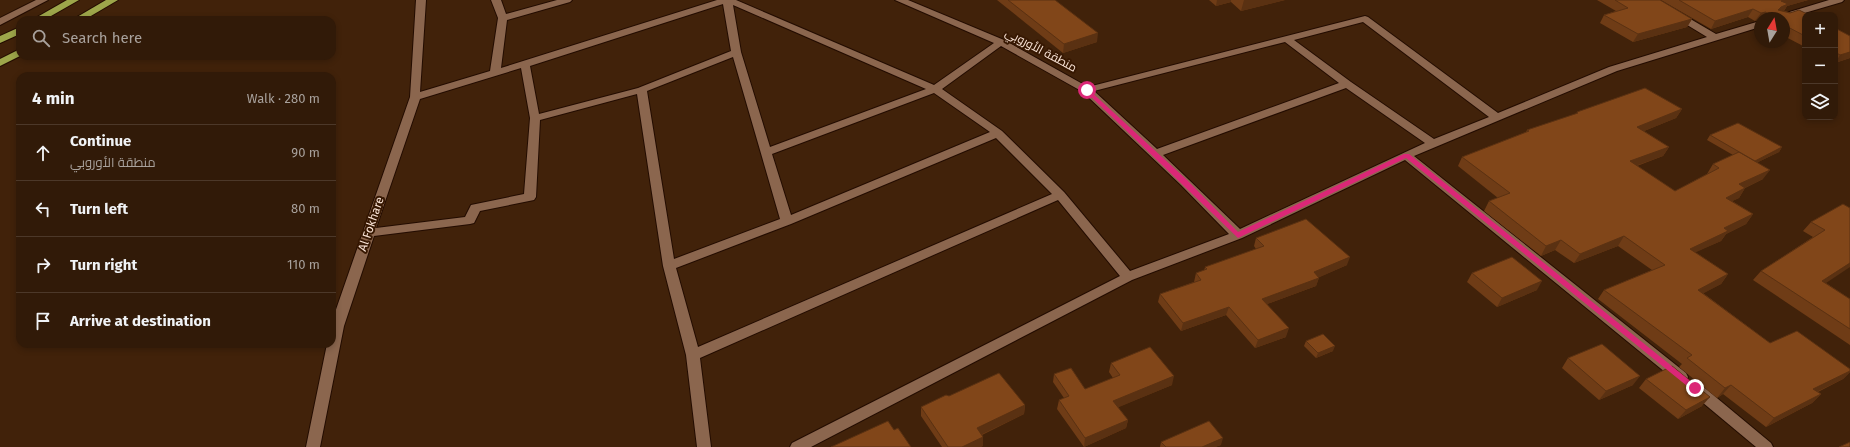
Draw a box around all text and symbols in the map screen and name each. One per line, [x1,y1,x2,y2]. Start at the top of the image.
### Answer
north arrow [1754,12,1790,48]
map controls [1802,12,1838,120]
button: + [1802,12,1838,48]
search box [16,16,336,60]
street label: منطقة الأوروبي [1001,25,1079,77]
icon: search [30,27,52,49]
text: Search here [62,29,142,47]
button: − [1802,48,1838,84]
route start [1078,81,1096,99]
button: layers [1802,84,1838,120]
text: 4 min [32,88,75,109]
text: Walk · 280 m [247,91,320,106]
text: Continue [70,132,131,150]
icon: ahead [32,142,54,164]
text: 90 m [291,145,320,160]
text: منطقة الأوروبي [70,155,156,170]
street label: Al Fokhare [355,195,387,253]
icon: left [32,198,54,220]
text: Turn left [70,200,128,218]
text: 80 m [291,201,320,216]
icon: right [32,254,54,276]
text: Turn right [70,256,137,274]
text: 110 m [287,257,320,272]
icon: arrive [32,310,54,332]
text: Arrive at destination [70,312,211,330]
route end [1686,379,1704,397]

